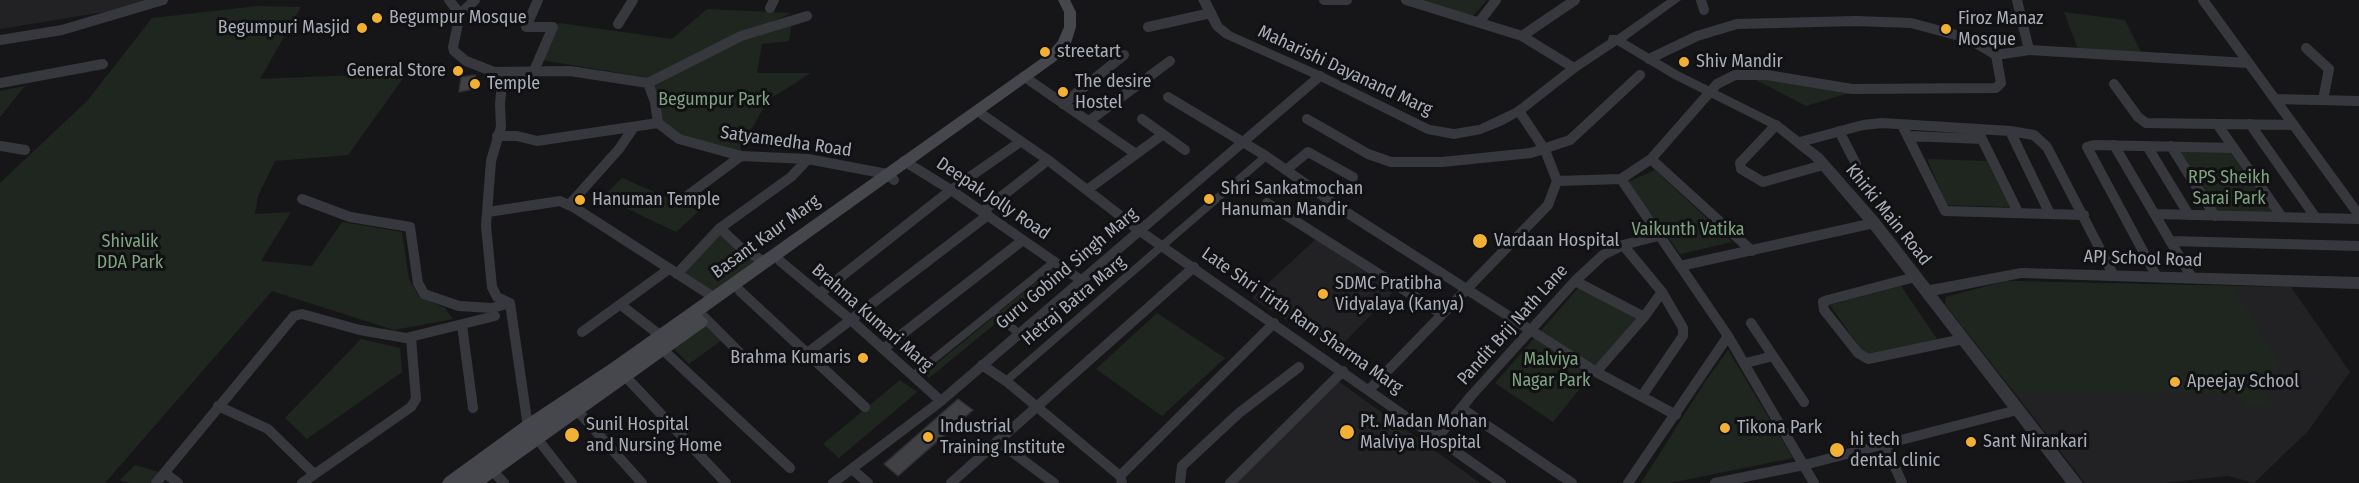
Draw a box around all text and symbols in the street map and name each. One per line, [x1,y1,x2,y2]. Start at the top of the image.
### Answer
place label: Begumpur Mosque [389,7,527,29]
place label: Firoz Manaz Mosque [1958,8,2043,50]
marker: Begumpur Mosque [370,11,384,25]
place label: Begumpuri Masjid [218,17,350,39]
marker: Begumpuri Masjid [355,21,369,35]
street label: Maharishi Dayanand Marg [1254,21,1436,121]
marker: Firoz Manaz Mosque [1939,22,1953,36]
place label: streetart [1057,41,1121,63]
marker: streetart [1038,45,1052,59]
place label: Shiv Mandir [1696,51,1783,73]
marker: Shiv Mandir [1677,55,1691,69]
place label: General Store [346,60,446,82]
marker: General Store [451,64,465,78]
place label: The desire Hostel [1075,71,1151,113]
place label: Temple [487,73,540,95]
marker: Temple [468,77,482,91]
marker: The desire Hostel [1056,85,1070,99]
park label: Begumpur Park [658,89,770,111]
street label: Satyamedha Road [719,122,853,162]
street label: Deepak Jolly Road [932,153,1054,245]
street label: Khirki Main Road [1841,160,1935,270]
park label: RPS Sheikh Sarai Park [2188,167,2270,210]
place label: Shri Sankatmochan Hanuman Mandir [1221,178,1363,220]
place label: Hanuman Temple [592,189,720,211]
street label: Basant Kaur Marg [708,190,824,284]
marker: Shri Sankatmochan Hanuman Mandir [1202,192,1216,206]
marker: Hanuman Temple [573,193,587,207]
street label: Guru Gobind Singh Marg [992,203,1142,335]
park label: Vaikunth Vatika [1631,219,1745,241]
place label: Vardaan Hospital [1494,230,1619,252]
park label: Shivalik DDA Park [97,231,163,274]
marker: Vardaan Hospital [1471,232,1489,250]
street label: Late Shri Tirth Ram Sharma Marg [1197,243,1407,399]
street label: APJ School Road [2083,246,2203,272]
street label: Hetraj Batra Marg [1018,252,1130,350]
street label: Brahma Kumari Marg [807,260,937,376]
street label: Pandit Brij Nath Lane [1453,260,1573,390]
place label: SDMC Pratibha Vidyalaya (Kanya) [1335,273,1464,316]
marker: SDMC Pratibha Vidyalaya (Kanya) [1316,287,1330,301]
place label: Brahma Kumaris [730,347,851,369]
park label: Malviya Nagar Park [1512,349,1590,392]
marker: Brahma Kumaris [856,351,870,365]
place label: Apeejay School [2187,371,2299,393]
marker: Apeejay School [2168,375,2182,389]
place label: Pt. Madan Mohan Malviya Hospital [1360,411,1487,454]
place label: Sunil Hospital and Nursing Home [586,414,722,456]
place label: Industrial Training Institute [940,416,1065,458]
place label: Tikona Park [1737,417,1822,439]
marker: Tikona Park [1718,421,1732,435]
marker: Pt. Madan Mohan Malviya Hospital [1338,423,1356,441]
marker: Sunil Hospital and Nursing Home [563,426,581,444]
place label: hi tech dental clinic [1850,429,1940,472]
marker: Industrial Training Institute [921,430,935,444]
place label: Sant Nirankari [1983,431,2088,453]
marker: Sant Nirankari [1964,435,1978,449]
marker: hi tech dental clinic [1828,441,1846,459]

